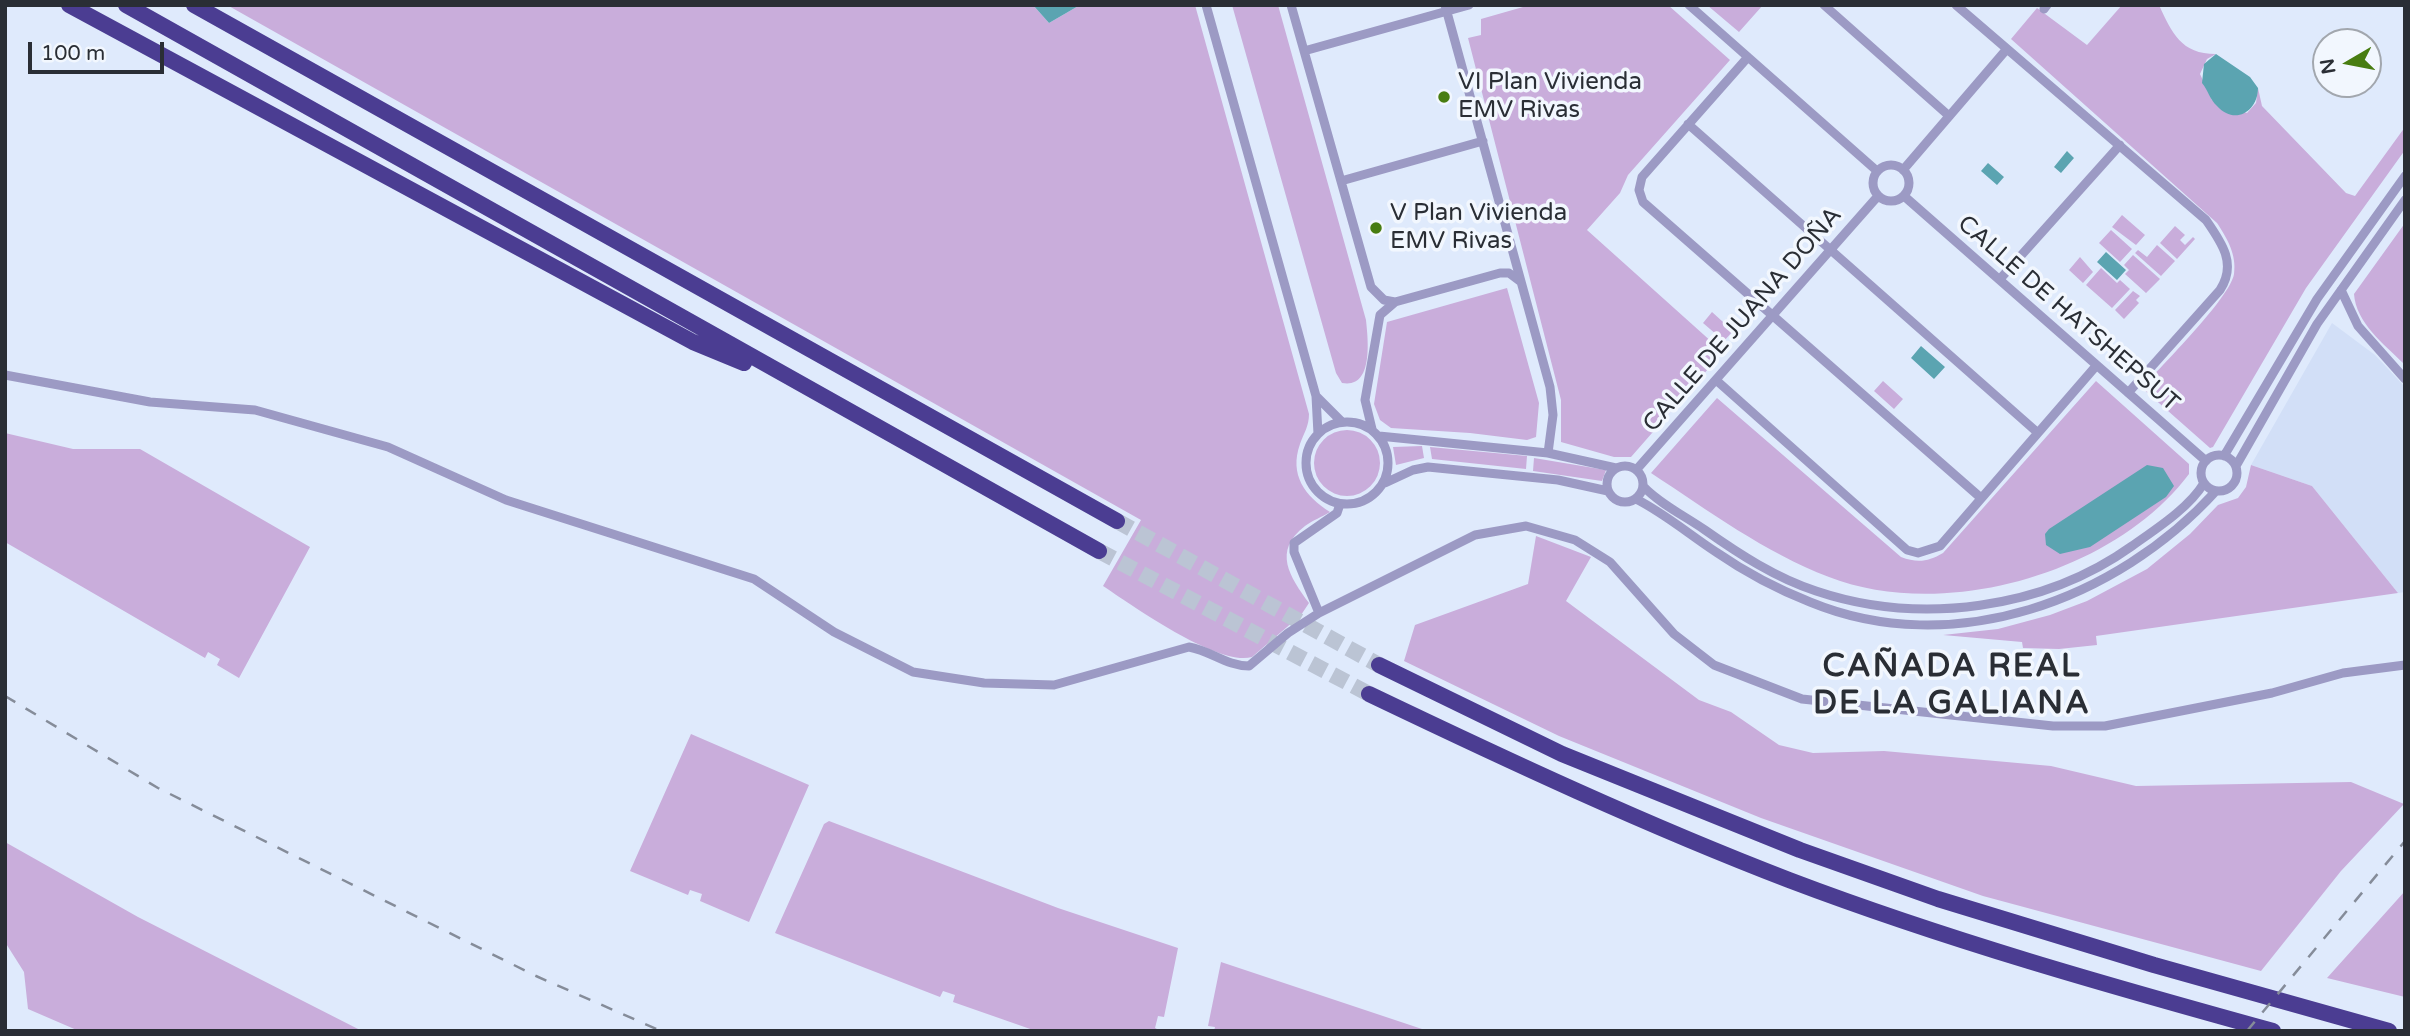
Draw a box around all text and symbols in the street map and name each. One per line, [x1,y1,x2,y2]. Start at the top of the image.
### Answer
scale bar [32,28,168,72]
north arrow [2312,28,2382,98]
text: 100 m [41,41,105,66]
text: N [2316,57,2340,76]
place label: VI Plan Vivienda EMV Rivas [1458,69,1642,125]
marker: VI Plan Vivienda EMV Rivas [1436,89,1452,105]
place label: V Plan Vivienda EMV Rivas [1390,200,1567,256]
street label: CALLE DE JUANA DOÑA [1638,202,1848,438]
street label: CALLE DE HATSHEPSUT [1951,210,2185,418]
marker: V Plan Vivienda EMV Rivas [1368,220,1384,236]
district label: CAÑADA REAL DE LA GALIANA [1815,649,2089,724]

